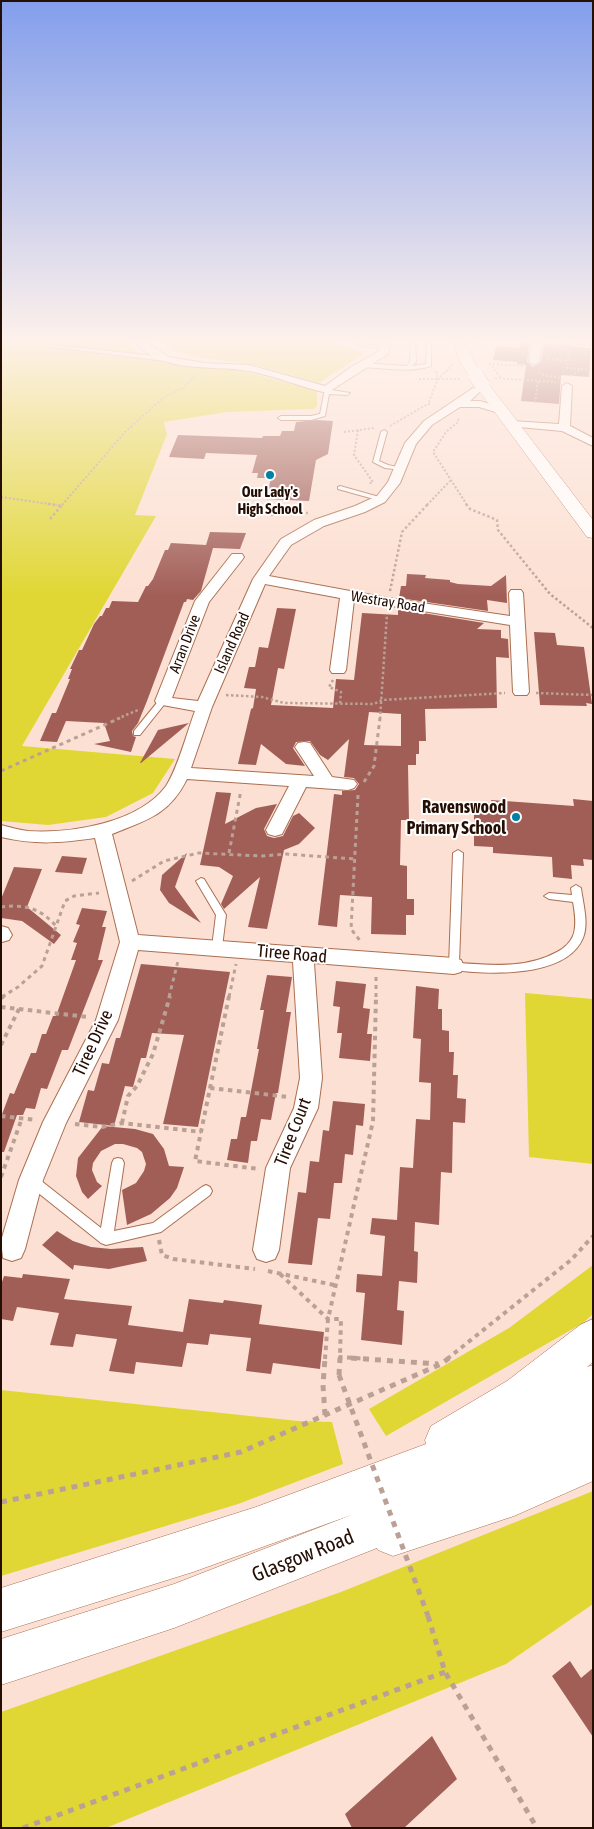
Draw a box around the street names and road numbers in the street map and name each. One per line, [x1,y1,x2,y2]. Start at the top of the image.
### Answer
street label: Westray Road [350,587,426,617]
street label: Island Road [211,610,253,676]
street label: Arran Drive [166,612,204,676]
street label: Tiree Road [256,940,328,968]
street label: Tiree Drive [68,1006,118,1080]
street label: Tiree Court [270,1095,316,1169]
street label: Glasgow Road [248,1524,358,1588]

